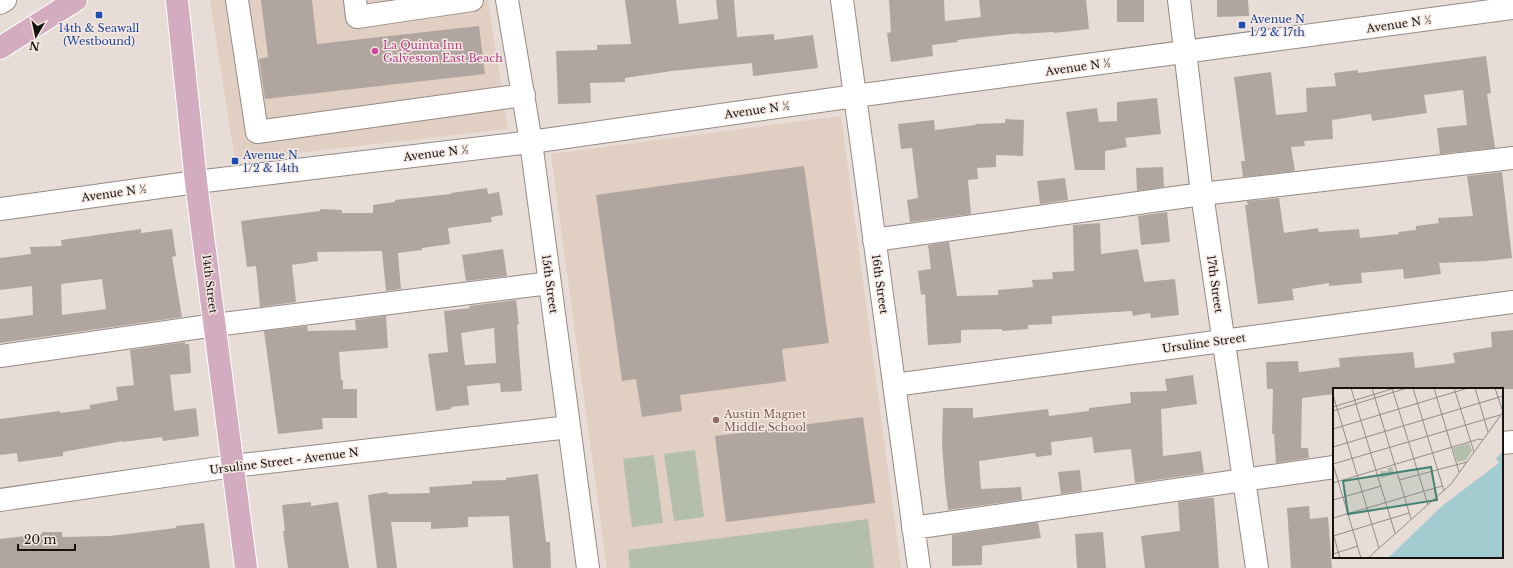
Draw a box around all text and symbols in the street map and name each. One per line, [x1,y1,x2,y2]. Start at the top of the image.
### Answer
marker: 14th & Seawall (Westbound) [94,10,104,20]
place label: Avenue N 1/2 & 17th [1249,12,1305,39]
street label: Avenue N ½ [1365,13,1432,36]
north arrow [16,16,56,56]
marker: Avenue N 1/2 & 17th [1237,20,1247,30]
place label: 14th & Seawall (Westbound) [59,21,140,48]
text: N [28,38,41,54]
place label: La Quinta Inn Galveston East Beach [383,38,503,65]
marker: La Quinta Inn Galveston East Beach [370,46,380,56]
street label: Avenue N ½ [1044,56,1111,79]
street label: Avenue N ½ [723,99,790,122]
street label: Avenue N ½ [402,142,469,164]
place label: Avenue N 1/2 & 14th [242,148,299,175]
marker: Avenue N 1/2 & 14th [230,156,240,166]
street label: Avenue N ½ [80,182,147,205]
street label: 16th Street [869,253,891,315]
street label: 14th Street [199,254,221,315]
street label: 15th Street [539,254,561,315]
street label: 17th Street [1204,254,1226,315]
street label: Ursuline Street [1161,330,1247,356]
inset map [1333,388,1503,558]
place label: Austin Magnet Middle School [723,407,807,434]
marker: Austin Magnet Middle School [711,415,721,425]
street label: Ursuline Street - Avenue N [209,445,359,477]
scale bar [18,526,75,552]
text: 20 m [24,532,56,547]

